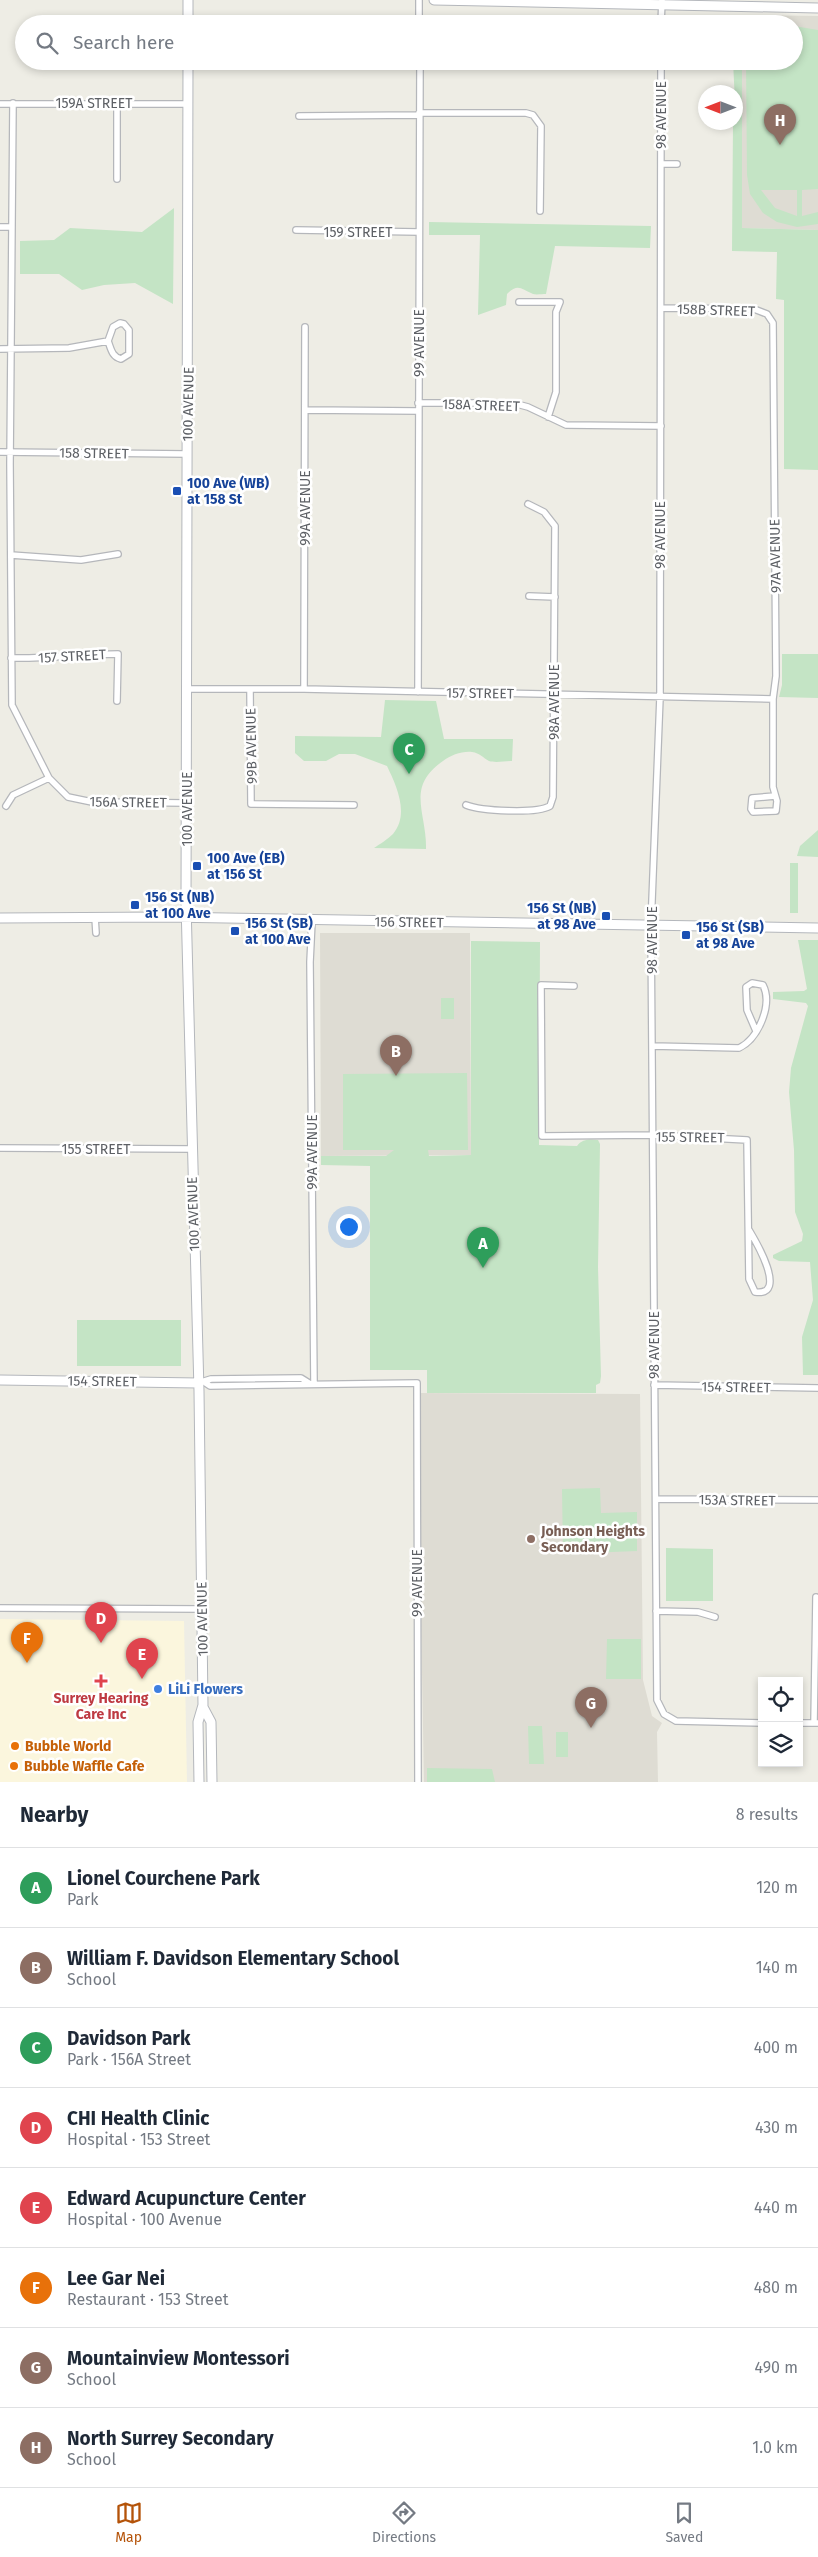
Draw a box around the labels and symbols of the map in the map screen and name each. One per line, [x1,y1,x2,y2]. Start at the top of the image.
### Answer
street label: 98 AVENUE [653,81,670,149]
north arrow [698,85,743,130]
street label: 159A STREET [55,95,133,112]
pin: H [764,104,796,145]
street label: 159 STREET [323,224,393,241]
street label: 158B STREET [677,301,756,320]
street label: 99 AVENUE [411,309,428,377]
street label: 100 AVENUE [179,366,198,442]
street label: 158A STREET [442,396,521,415]
street label: 158 STREET [59,444,130,463]
street label: 99A AVENUE [297,470,314,546]
place label: 100 Ave (WB) at 158 St [187,475,270,508]
marker: 100 Ave (WB) at 158 St [171,485,183,497]
street label: 98 AVENUE [652,501,669,569]
street label: 97A AVENUE [766,519,785,593]
street label: 157 STREET [38,646,107,667]
street label: 98A AVENUE [546,664,563,740]
street label: 157 STREET [446,684,515,703]
street label: 99B AVENUE [242,708,261,784]
pin: C [393,733,425,774]
street label: 100 AVENUE [179,772,196,846]
street label: 156A STREET [89,793,168,812]
place label: 100 Ave (EB) at 156 St [207,850,285,883]
marker: 100 Ave (EB) at 156 St [191,860,203,872]
place label: 156 St (NB) at 100 Ave [145,889,214,922]
marker: 156 St (NB) at 100 Ave [129,899,141,911]
place label: 156 St (NB) at 98 Ave [527,900,596,933]
street label: 98 AVENUE [644,906,661,974]
marker: 156 St (NB) at 98 Ave [600,910,612,922]
street label: 156 STREET [374,913,445,932]
place label: 156 St (SB) at 100 Ave [245,915,313,948]
place label: 156 St (SB) at 98 Ave [696,919,764,952]
marker: 156 St (SB) at 100 Ave [229,925,241,937]
marker: 156 St (SB) at 98 Ave [680,929,692,941]
pin: B [380,1035,412,1076]
street label: 99A AVENUE [304,1114,321,1190]
street label: 155 STREET [655,1128,725,1147]
street label: 155 STREET [62,1141,131,1158]
street label: 100 AVENUE [184,1176,203,1252]
your location [336,1214,362,1240]
pin: A [467,1227,499,1268]
street label: 98 AVENUE [646,1311,663,1379]
street label: 154 STREET [67,1372,138,1391]
street label: 154 STREET [701,1378,772,1397]
street label: 153A STREET [698,1491,776,1510]
place label: Johnson Heights Secondary [540,1523,645,1556]
marker: Johnson Heights Secondary [525,1533,537,1545]
street label: 99 AVENUE [409,1549,426,1617]
street label: 100 AVENUE [193,1581,212,1657]
pin: D [85,1602,117,1643]
pin: F [11,1622,43,1663]
pin: E [126,1638,158,1679]
marker: Surrey Hearing Care Inc [94,1674,108,1688]
place label: LiLi Flowers [168,1681,243,1698]
marker: LiLi Flowers [152,1683,164,1695]
pin: G [575,1687,607,1728]
place label: Surrey Hearing Care Inc [54,1690,149,1723]
place label: Bubble World [25,1738,112,1755]
marker: Bubble World [9,1740,21,1752]
place label: Bubble Waffle Cafe [24,1758,145,1775]
marker: Bubble Waffle Cafe [8,1760,20,1772]

